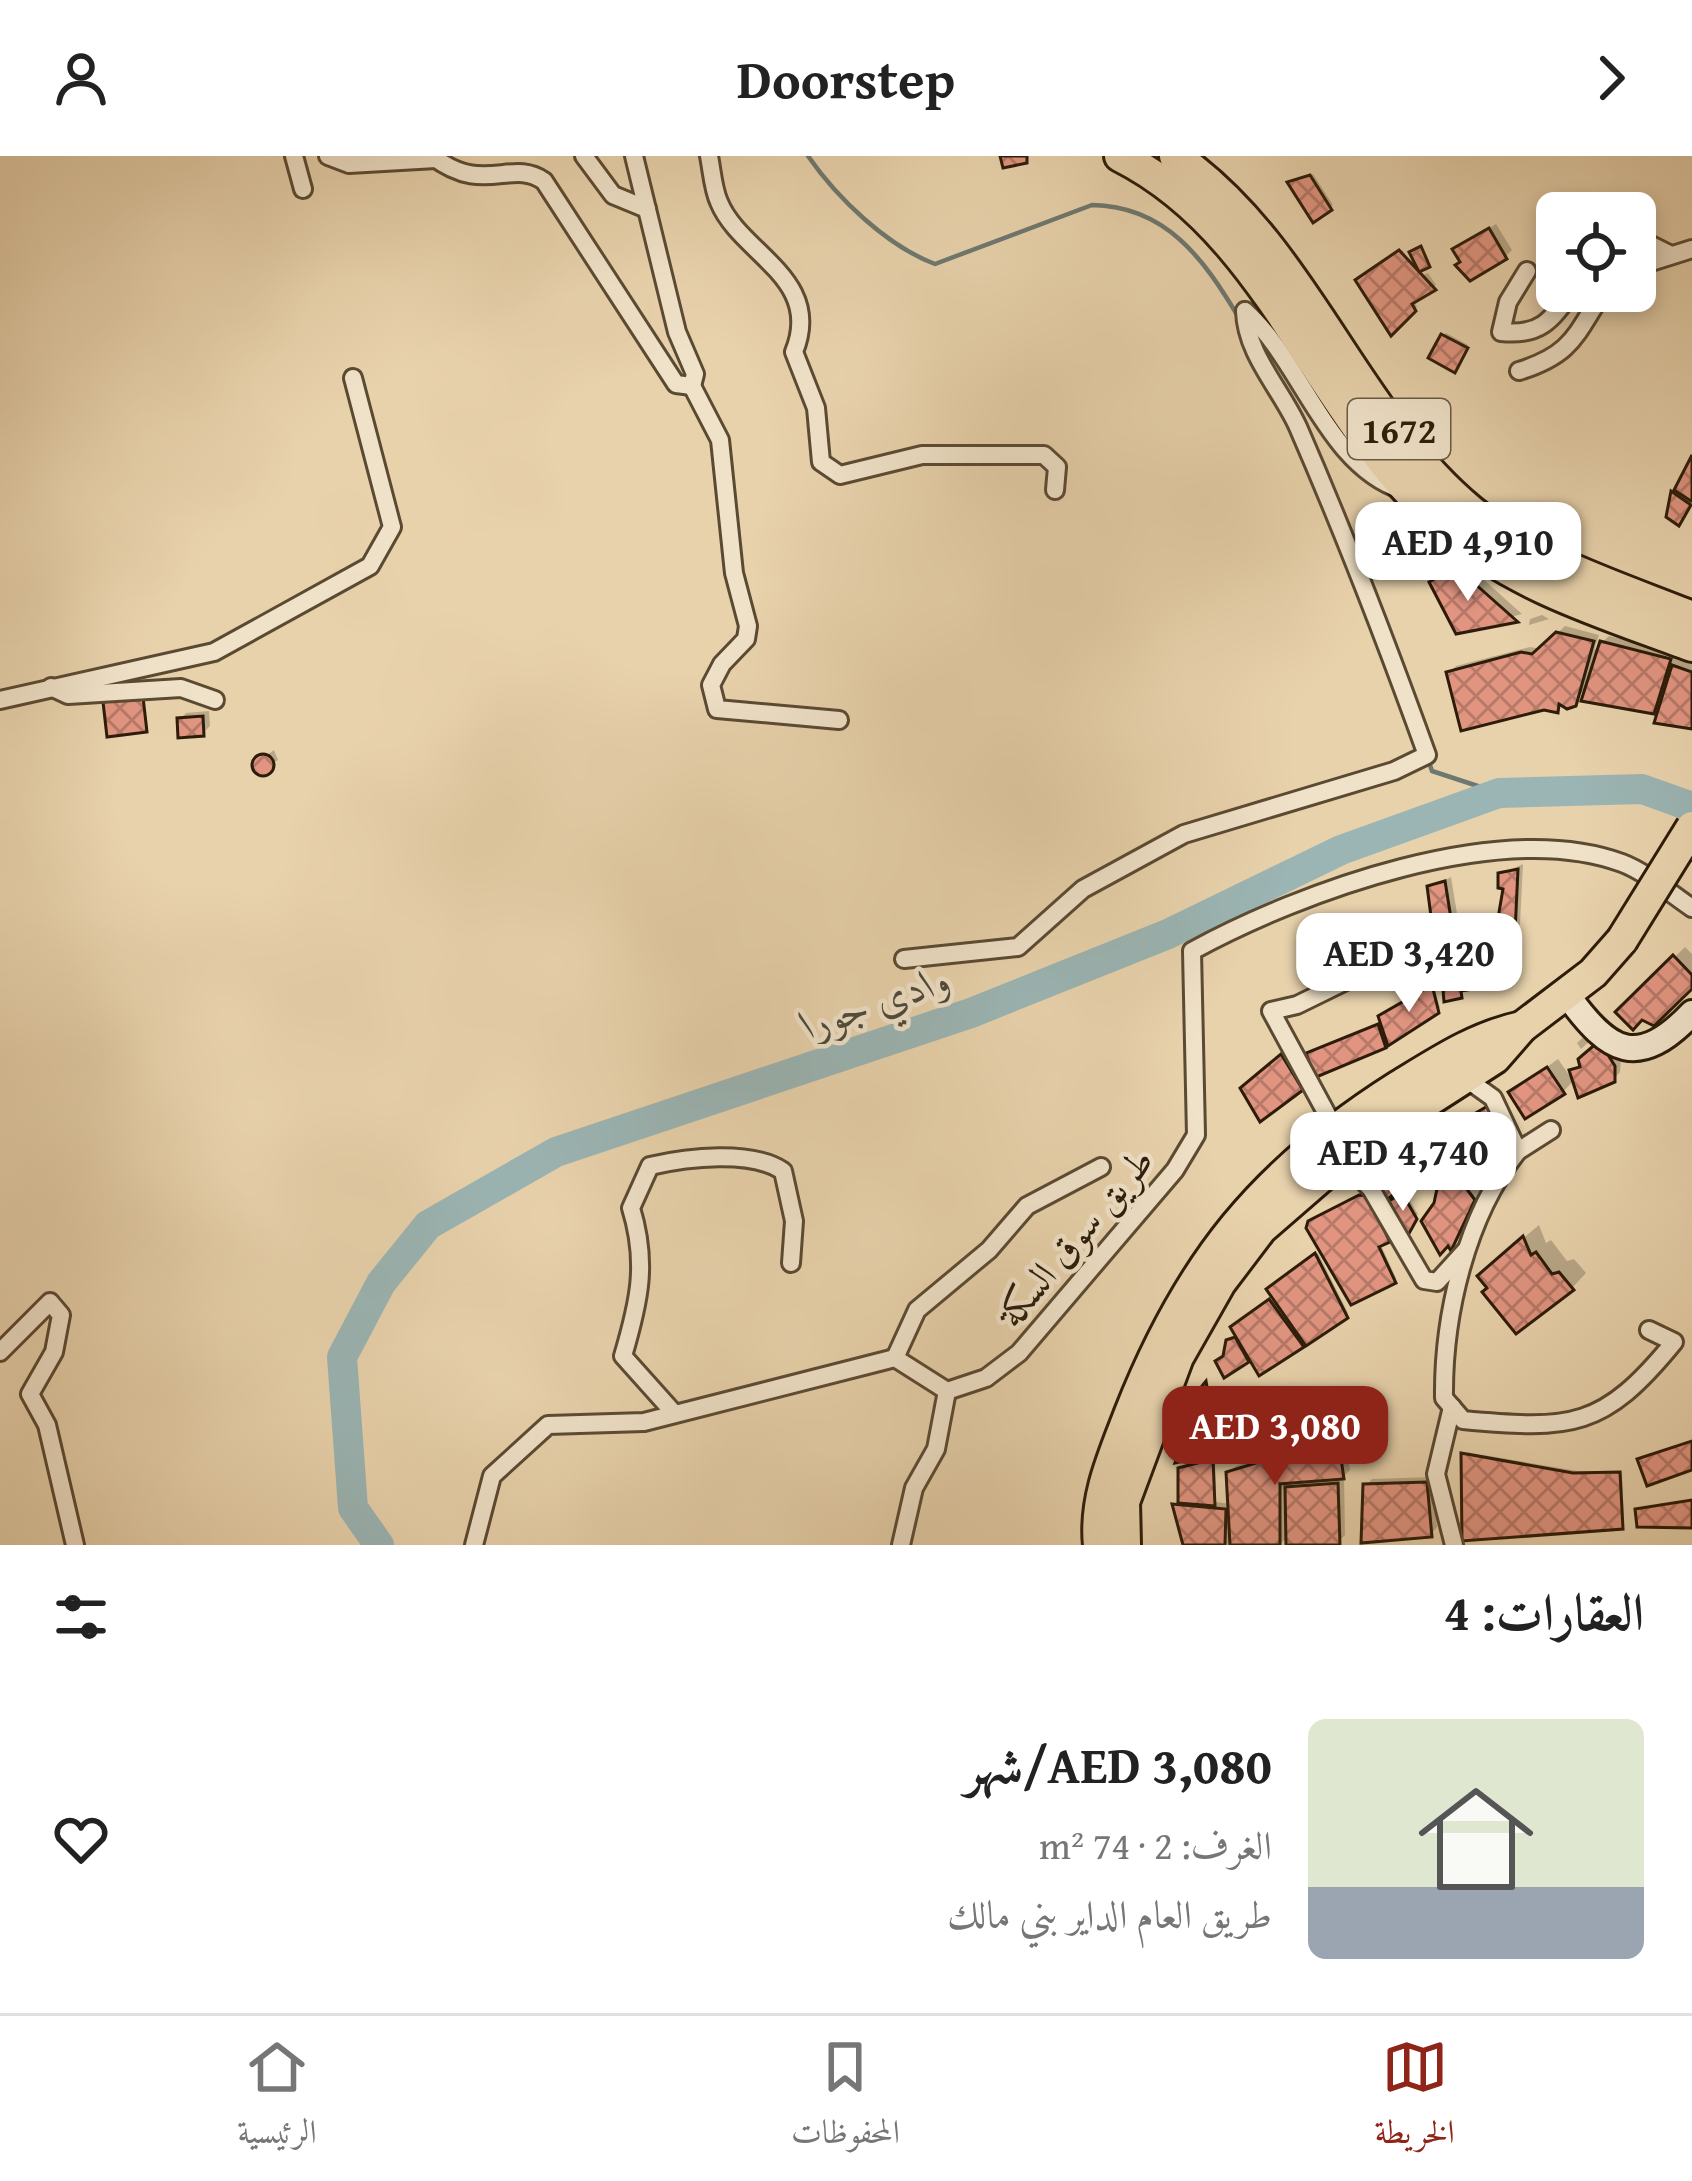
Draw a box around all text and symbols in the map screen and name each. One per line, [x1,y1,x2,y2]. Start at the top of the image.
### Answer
text: Doorstep [737,39,955,118]
icon: person [48,45,114,111]
icon: forward [1578,45,1644,111]
map controls [1536,192,1656,312]
button: locate [1536,192,1656,312]
road number: 1672 [1348,399,1450,459]
pin: AED 4,910 [1331,502,1605,604]
text: AED 4,910 [1382,512,1554,569]
pin: AED 3,420 [1272,913,1546,1015]
text: AED 3,420 [1323,923,1495,980]
water label: وادي جورا [792,946,959,1057]
pin: AED 4,740 [1266,1112,1540,1214]
text: AED 4,740 [1317,1122,1489,1179]
street label: طريق سوق السكة [980,1134,1166,1340]
pin: AED 3,080 [1138,1386,1412,1488]
text: AED 3,080 [1189,1396,1361,1453]
text: العقارات: 4 [1444,1574,1644,1649]
icon: filters [48,1584,114,1650]
text: AED 3,080/شهر [965,1727,1272,1802]
icon: home [1404,1767,1548,1911]
icon: heart [48,1806,114,1872]
text: الغرف: 2 · 74 m² [1039,1816,1272,1873]
text: طريق العام الداير بني مالك [947,1885,1272,1942]
tab: الرئيسية [237,2034,317,2164]
tab: المحفوظات [791,2034,900,2164]
tab: الخريطة [1374,2034,1455,2164]

